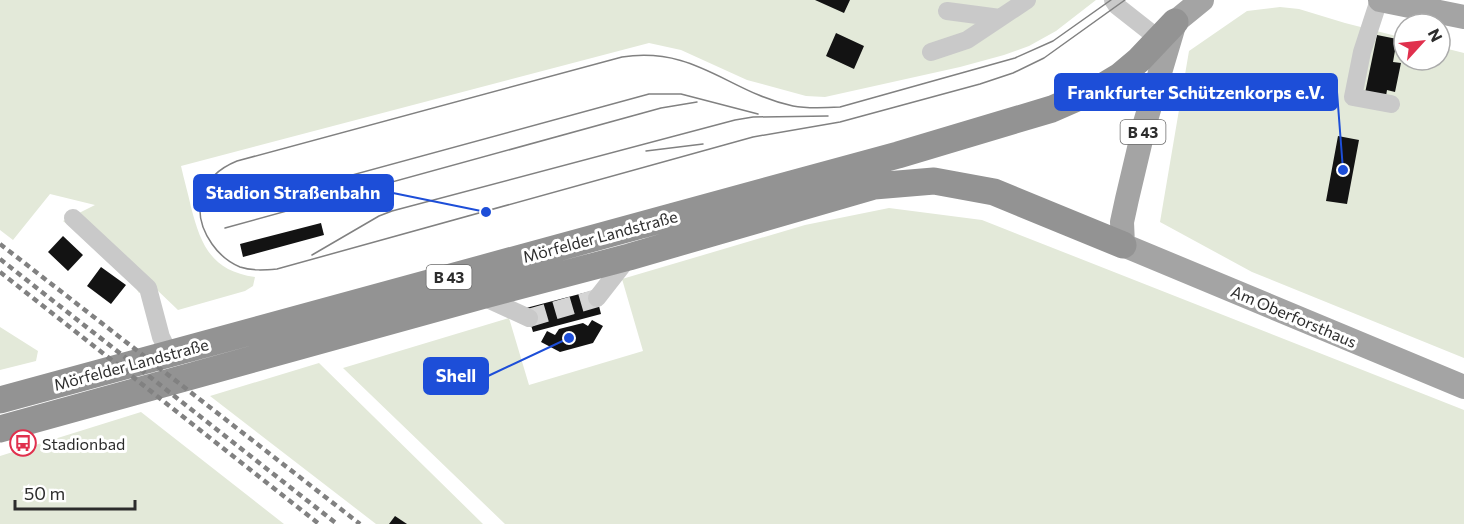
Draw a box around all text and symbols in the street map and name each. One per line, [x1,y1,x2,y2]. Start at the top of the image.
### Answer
north arrow [1392,12,1452,72]
text: N [1425,25,1447,45]
callout: Frankfurter Schützenkorps e.V. [1055,74,1337,110]
text: Frankfurter Schützenkorps e.V. [1067,81,1325,103]
road number: B 43 [1120,120,1166,144]
callout: Stadion Straßenbahn [194,175,393,211]
text: Stadion Straßenbahn [206,181,380,203]
street label: Mörfelder Landstraße [521,206,679,266]
road number: B 43 [426,265,472,289]
street label: Am Oberforsthaus [1228,281,1360,351]
street label: Mörfelder Landstraße [52,334,210,394]
callout: Shell [424,358,488,394]
text: Shell [436,364,476,386]
bus stop icon: Stadionbad [8,428,38,458]
place label: Stadionbad [42,434,125,453]
scale bar [15,473,135,511]
text: 50 m [24,482,65,504]

